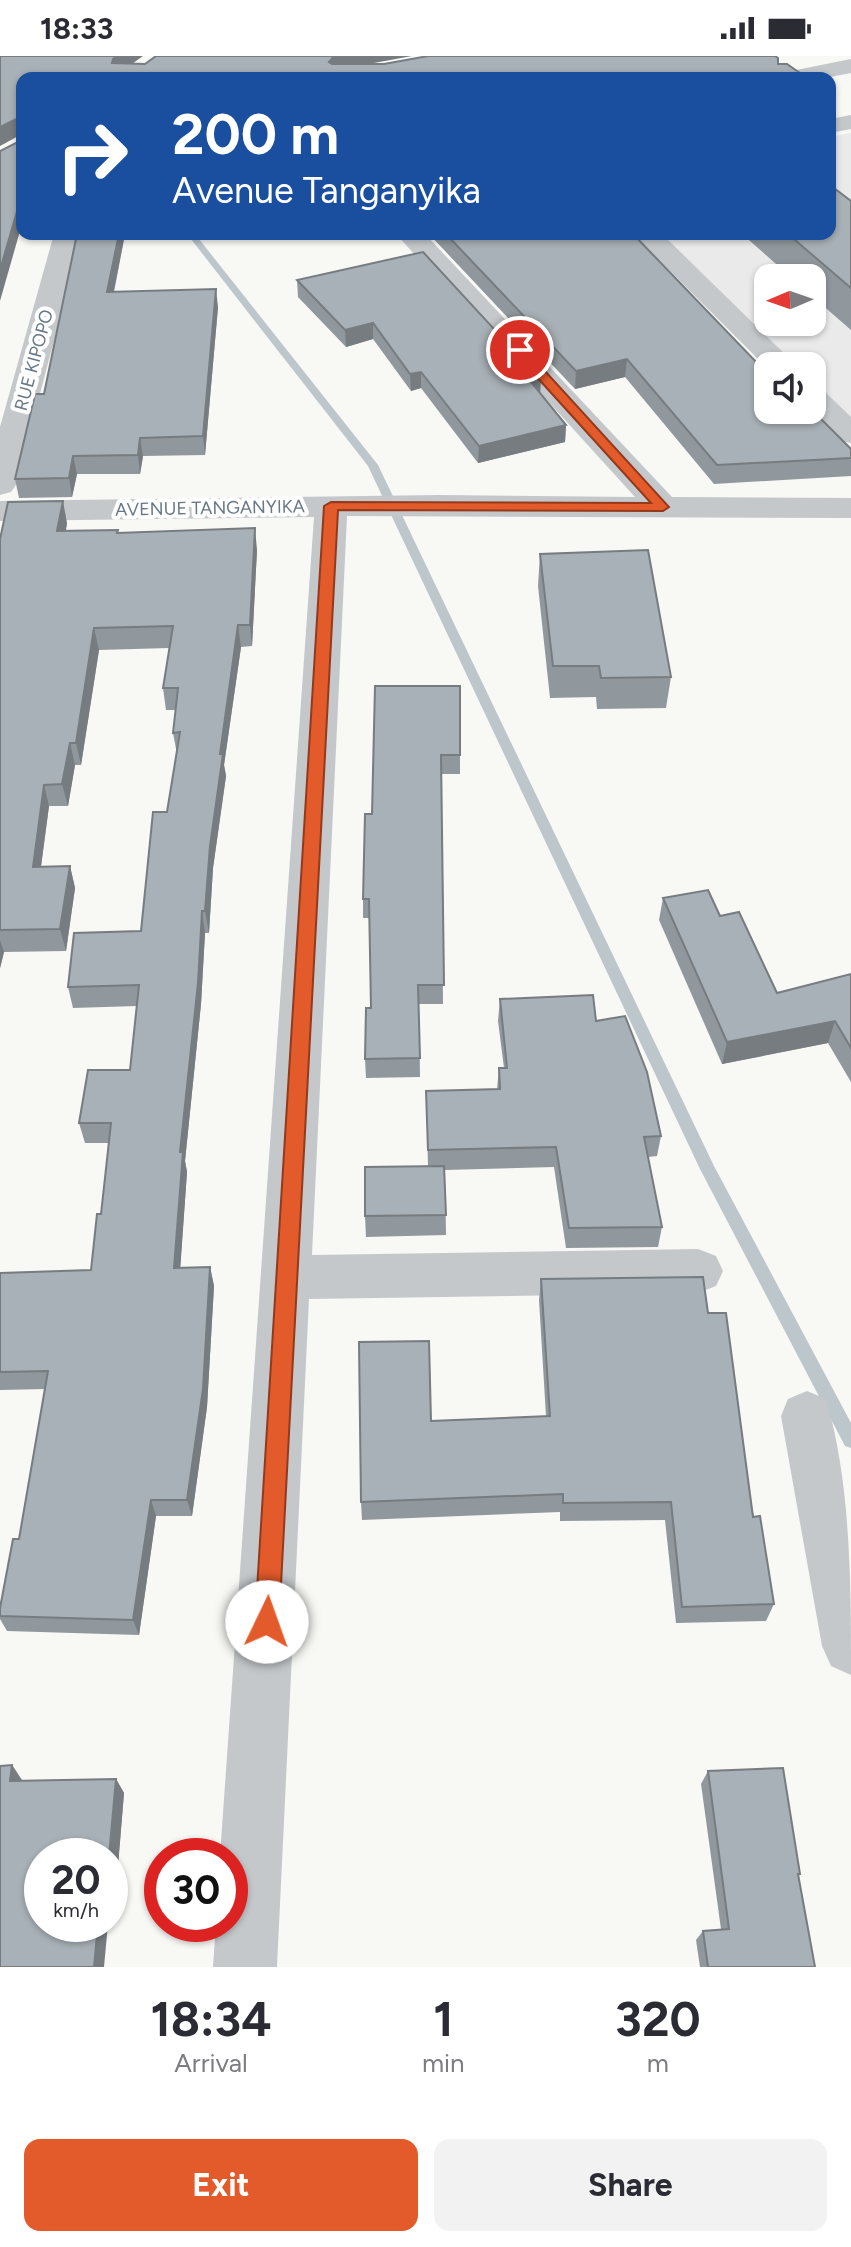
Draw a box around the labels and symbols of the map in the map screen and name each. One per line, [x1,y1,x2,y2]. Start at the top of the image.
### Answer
north arrow [754,264,826,336]
street label: RUE KIPOPO [10,307,58,413]
pin [486,316,554,384]
street label: AVENUE TANGANYIKA [115,495,305,521]
position arrow [225,1580,309,1664]
speed limit sign: 30 [144,1838,248,1942]

